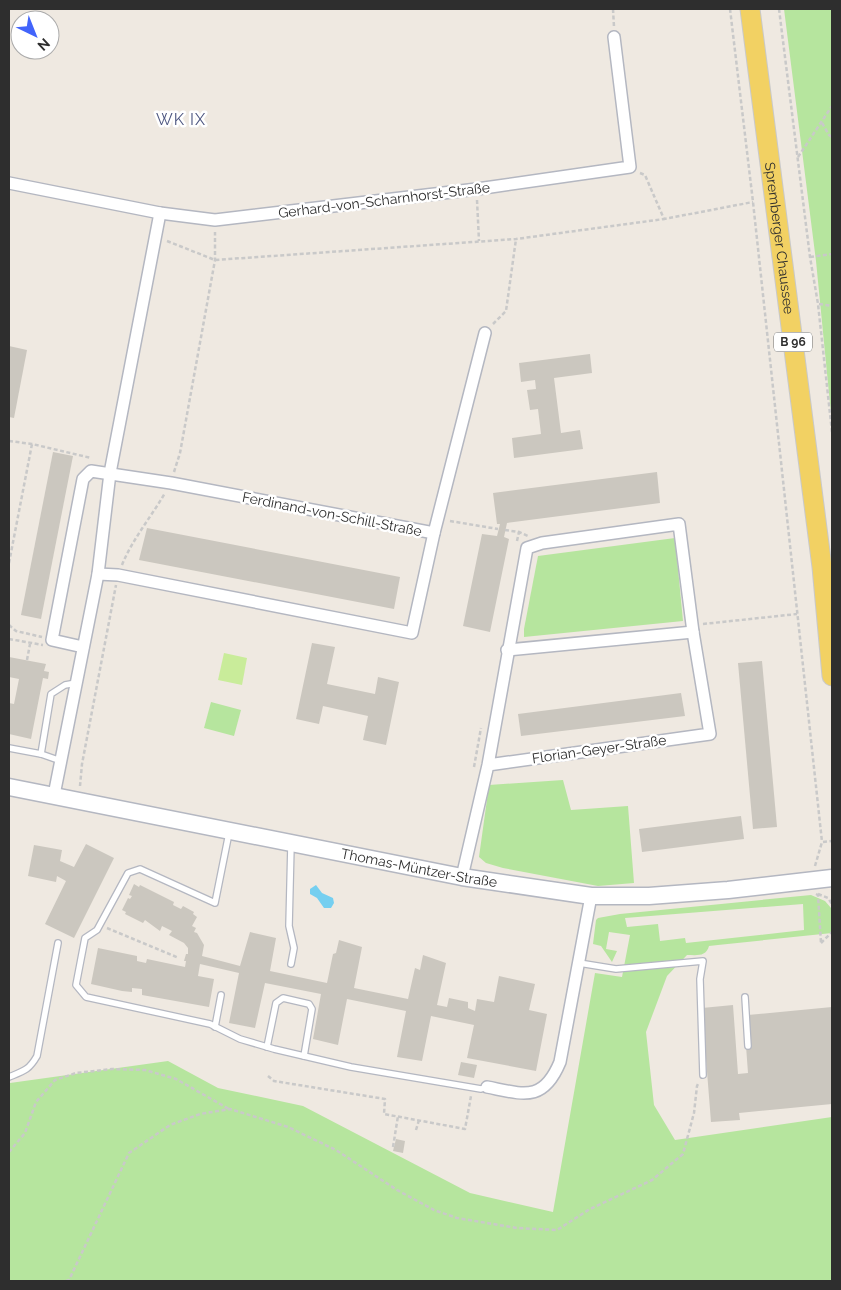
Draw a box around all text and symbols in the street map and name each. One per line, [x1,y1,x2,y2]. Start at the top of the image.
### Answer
north arrow [10,10,60,60]
text: N [35,35,53,54]
district label: WK IX [156,110,206,129]
street label: Spremberger Chaussee [762,161,797,315]
street label: Gerhard-von-Scharnhorst-Straße [277,179,491,221]
road number: B 96 [774,332,812,352]
street label: Ferdinand-von-Schill-Straße [241,489,423,539]
street label: Florian-Geyer-Straße [531,732,667,766]
street label: Thomas-Müntzer-Straße [340,845,498,890]

